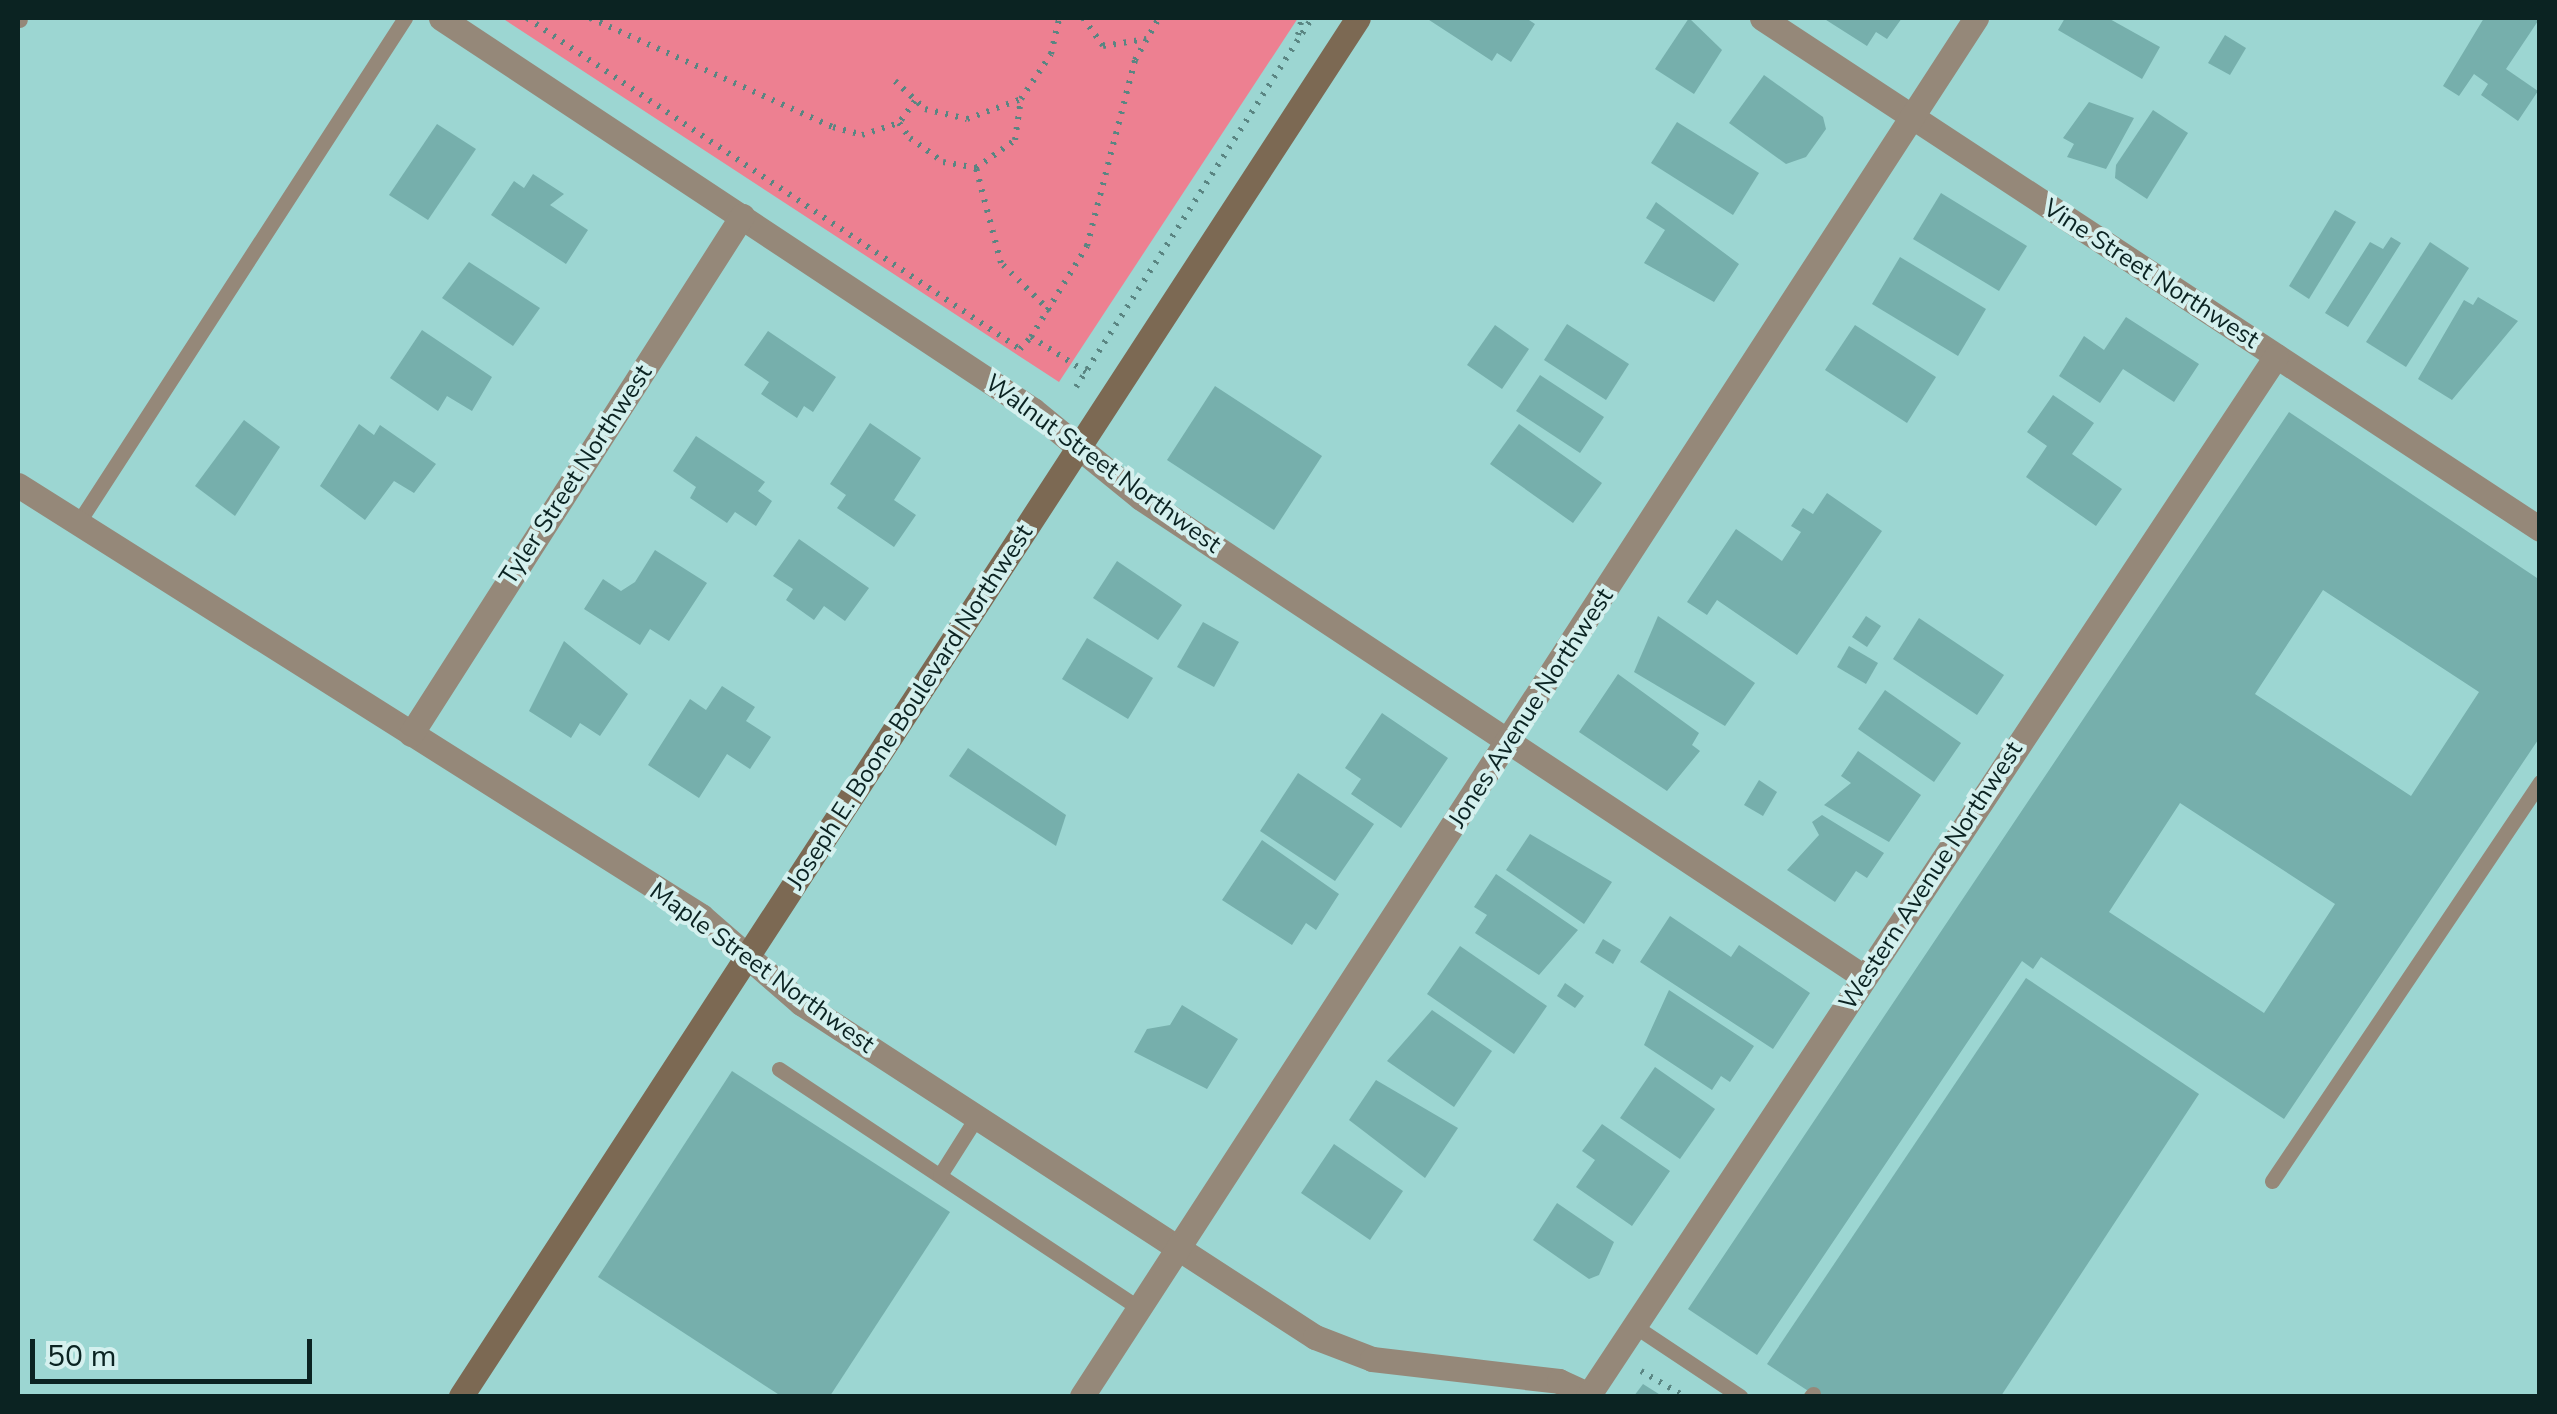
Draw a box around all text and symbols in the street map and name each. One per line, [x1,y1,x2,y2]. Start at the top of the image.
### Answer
street label: Vine Street Northwest [2037,193,2265,355]
street label: Tyler Street Northwest [494,359,658,591]
street label: Walnut Street Northwest [979,368,1227,560]
street label: Joseph E. Boone Boulevard Northwest [781,519,1039,895]
street label: Jones Avenue Northwest [1442,583,1620,833]
street label: Western Avenue Northwest [1833,736,2029,1016]
street label: Maple Street Northwest [644,876,880,1060]
scale bar [35,1319,318,1381]
text: 50 m [47,1336,116,1377]

